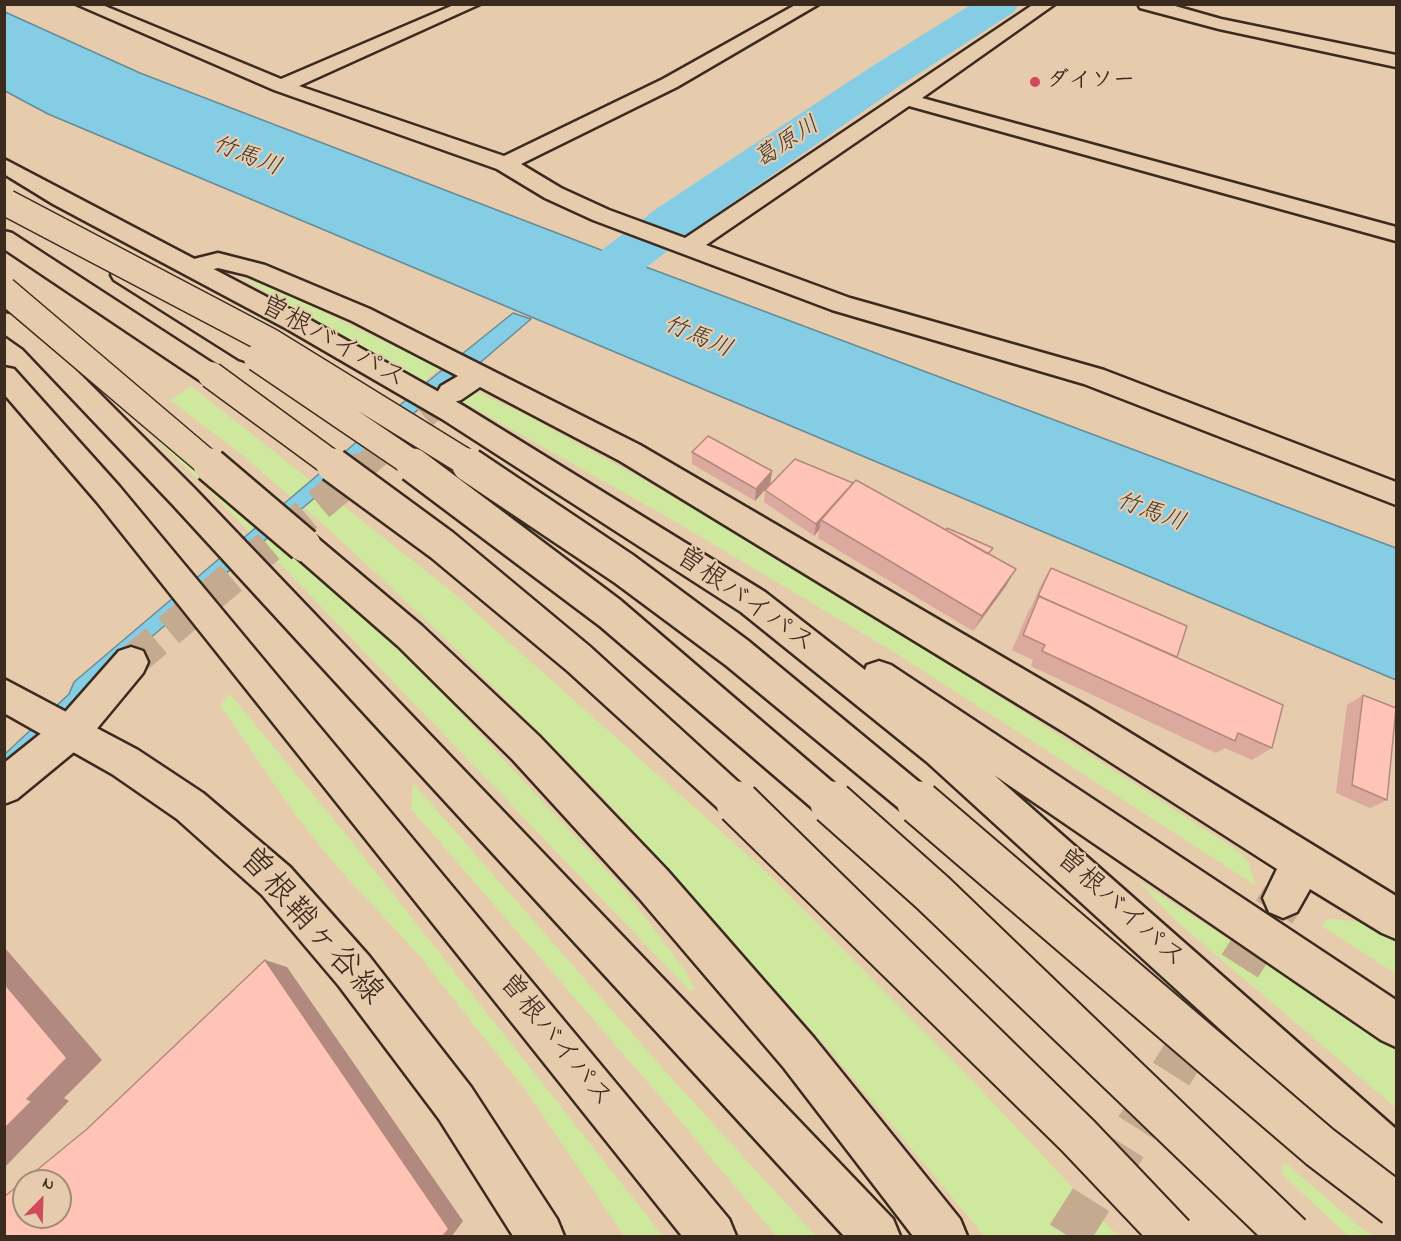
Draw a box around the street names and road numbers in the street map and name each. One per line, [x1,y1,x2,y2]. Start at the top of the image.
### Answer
street label: 曽根バイパス [253,291,411,397]
street label: 曽根バイパス [668,542,820,662]
street label: 曽根鞘ヶ谷線 [228,841,390,1015]
street label: 曽根バイパス [1048,844,1190,976]
street label: 曽根バイパス [490,969,618,1115]

